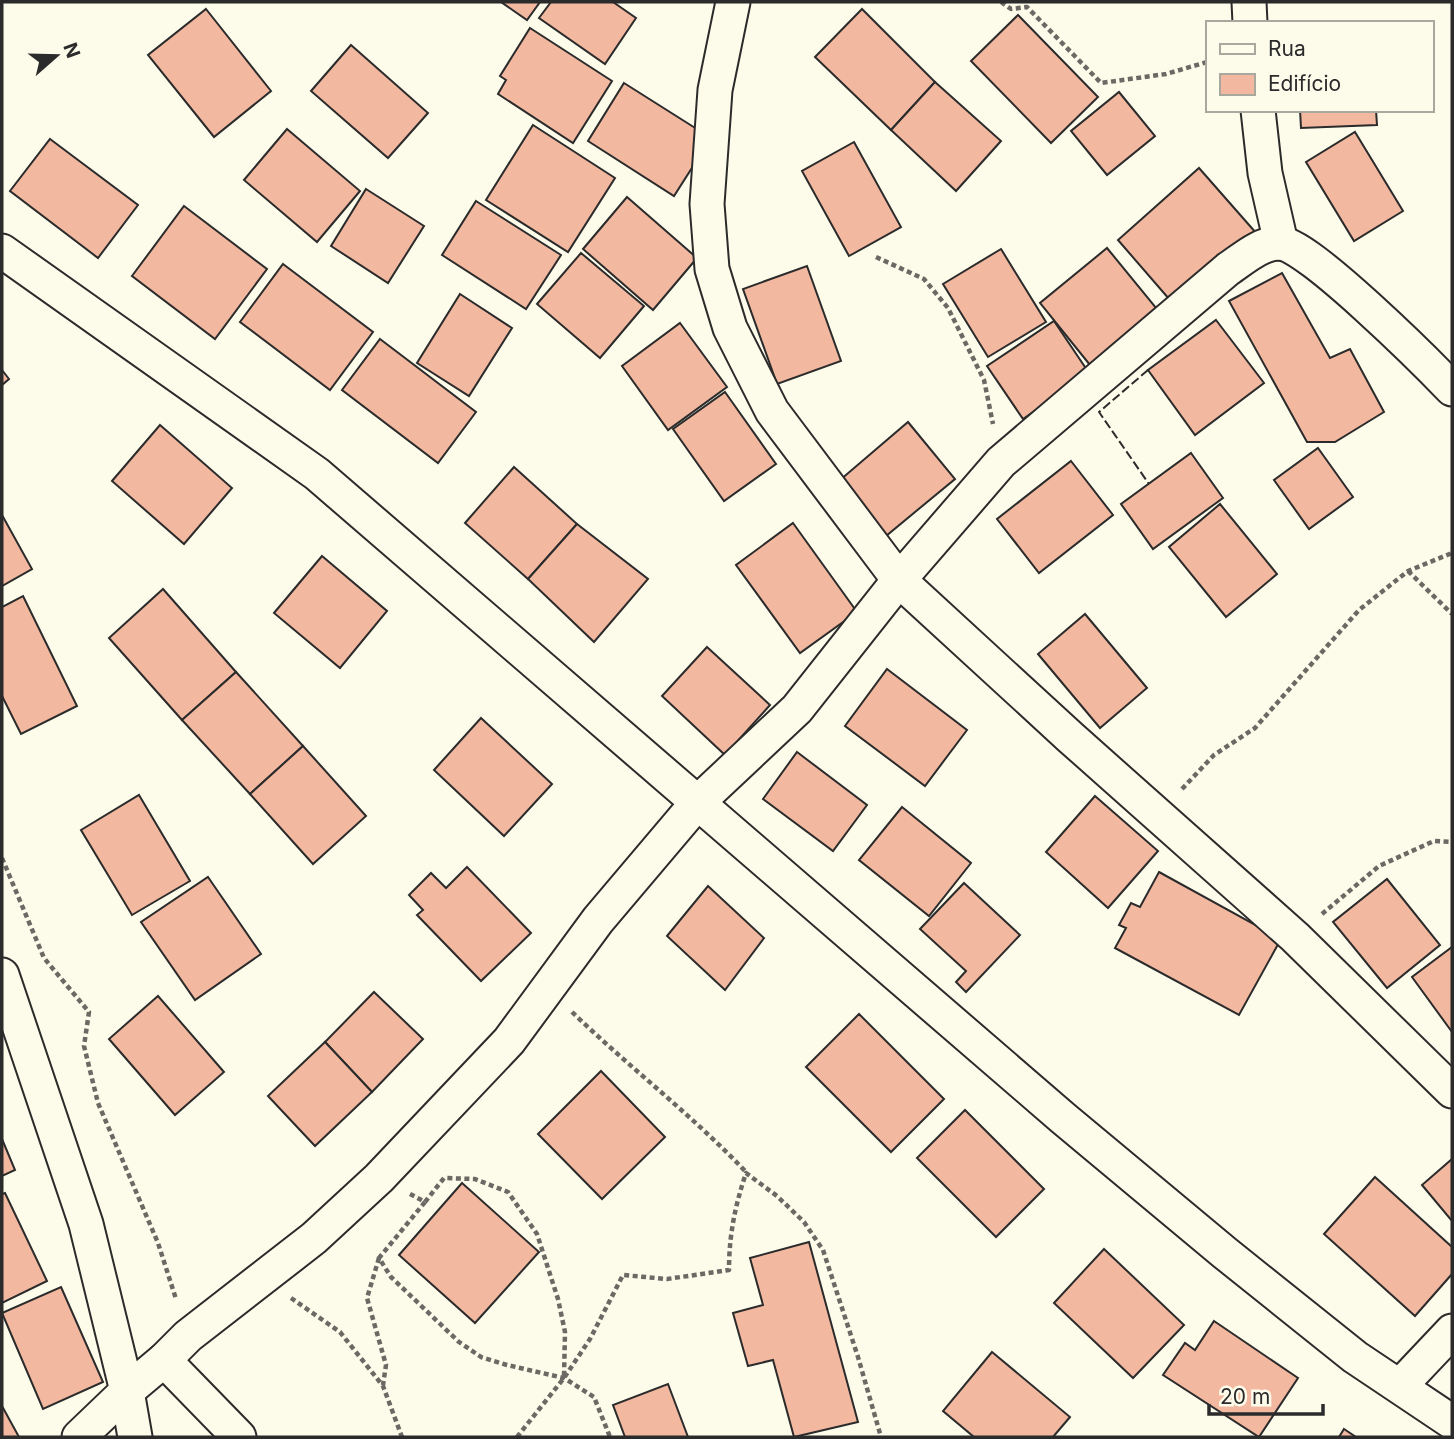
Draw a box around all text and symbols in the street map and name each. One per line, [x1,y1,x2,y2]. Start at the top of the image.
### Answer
north arrow [21,21,91,91]
legend [1206,21,1433,112]
text: Rua [1268,36,1306,61]
text: N [58,40,85,61]
text: Edifício [1268,71,1341,96]
scale bar [1209,1372,1323,1416]
text: 20 m [1220,1384,1270,1409]

